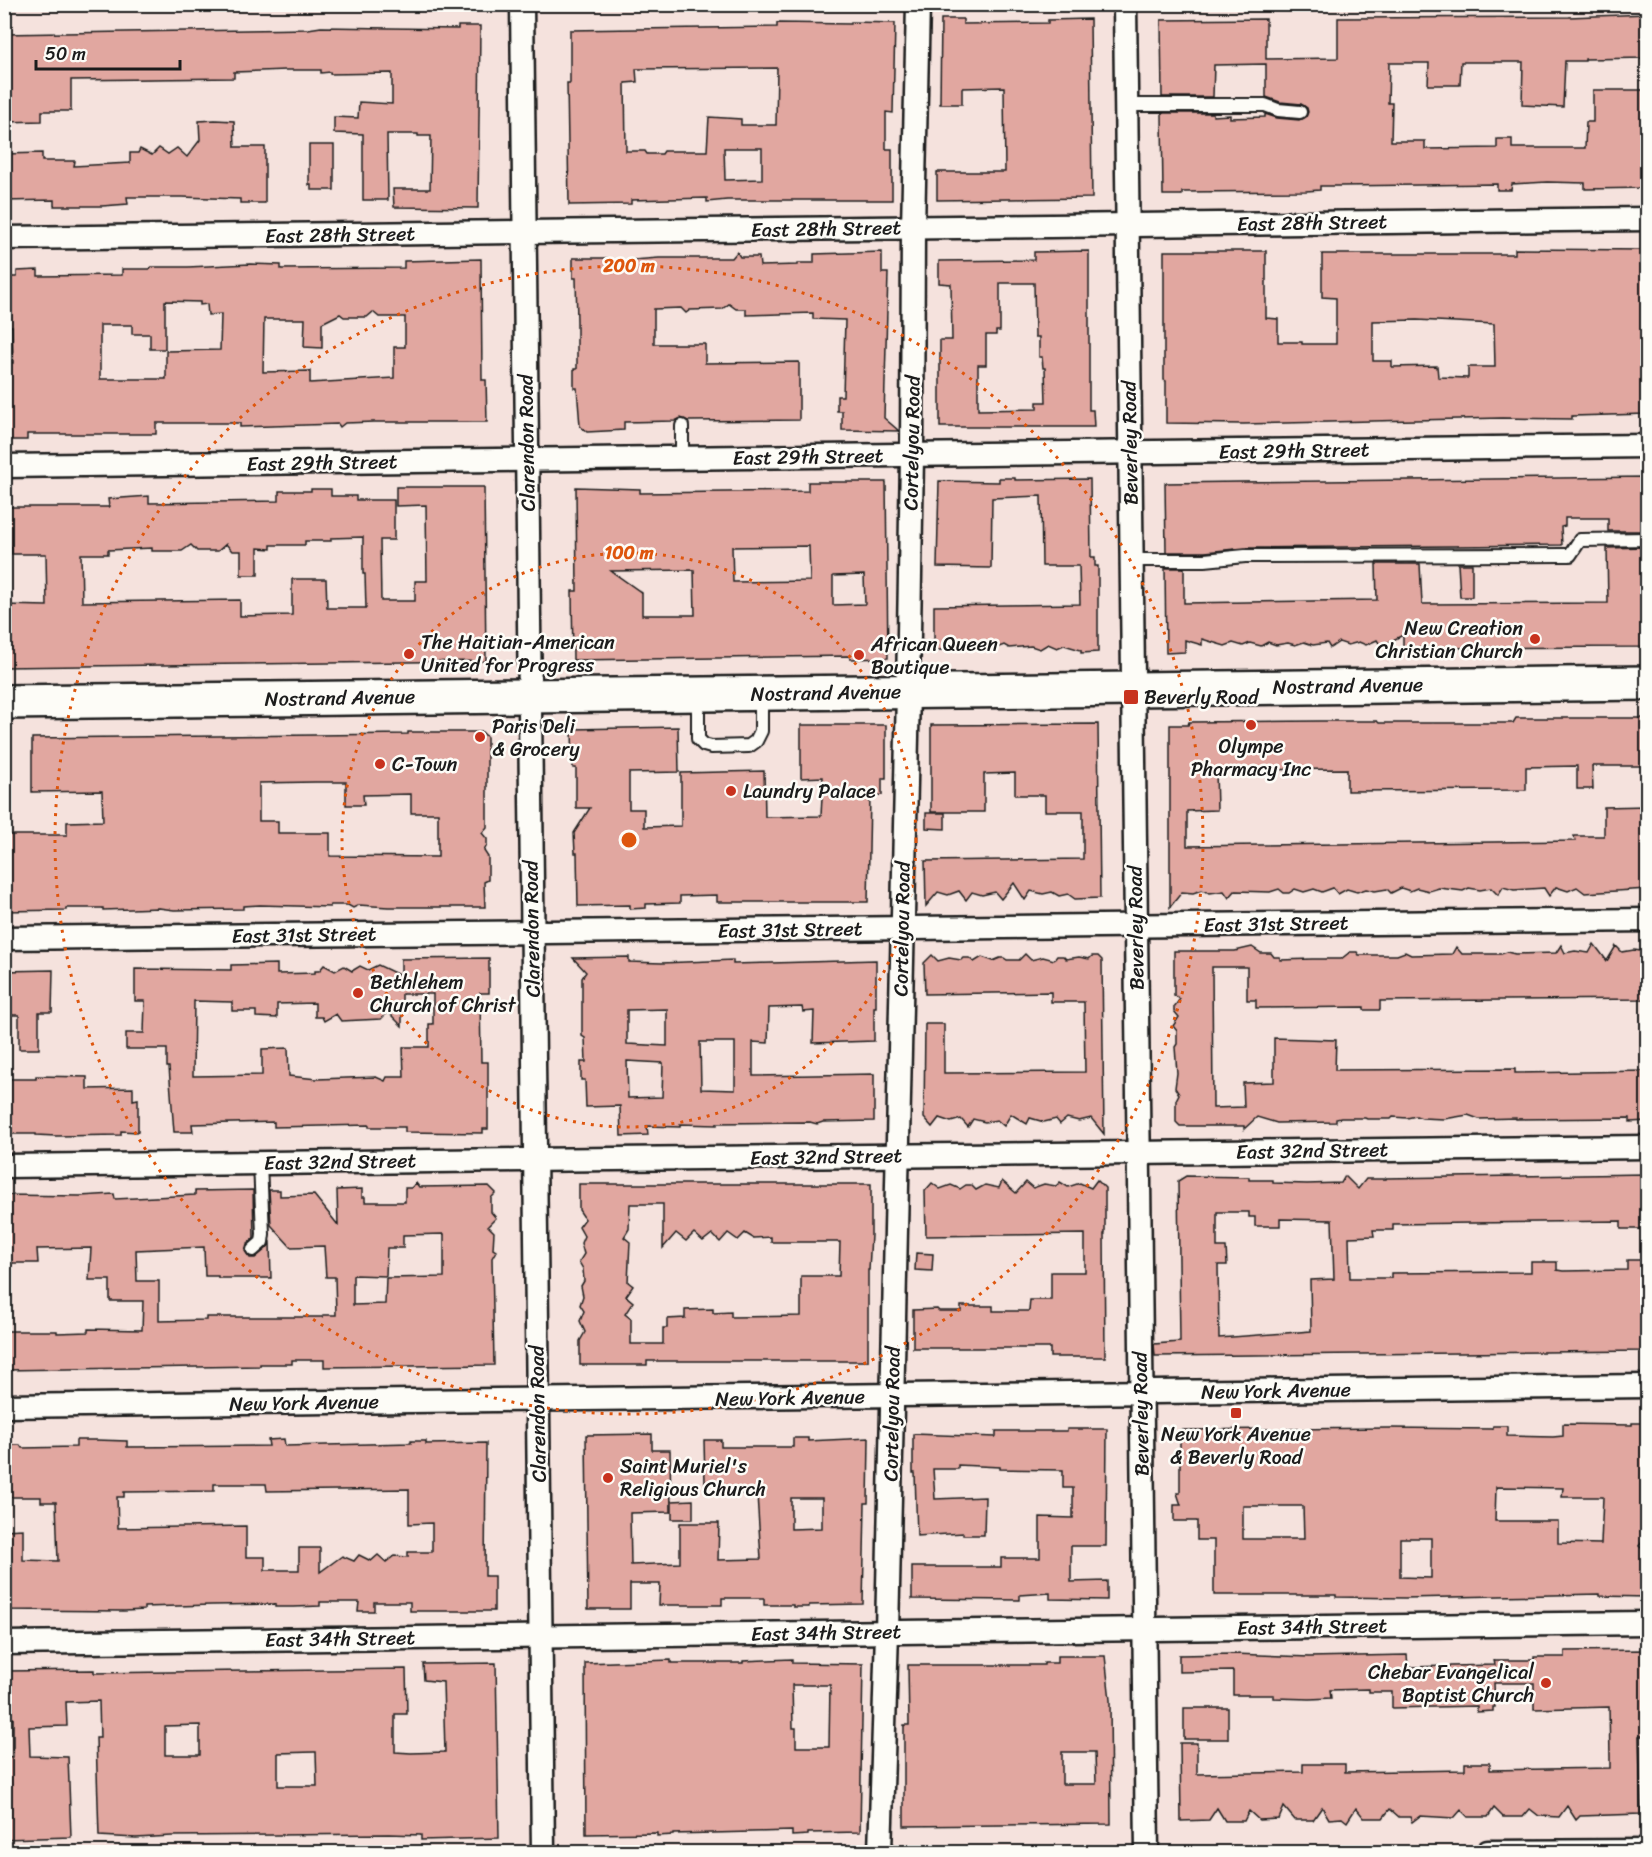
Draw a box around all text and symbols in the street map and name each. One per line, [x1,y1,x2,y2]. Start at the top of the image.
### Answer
scale bar [36,33,180,71]
text: 50 m [45,38,86,70]
street label: East 28th Street [1236,204,1388,242]
street label: East 28th Street [750,210,902,248]
street label: East 28th Street [264,216,416,254]
text: 200 m [602,250,655,282]
street label: Clarendon Road [508,373,546,512]
street label: Cortelyou Road [893,374,931,511]
street label: Beverley Road [1111,379,1149,506]
street label: East 29th Street [1218,432,1370,470]
street label: East 29th Street [732,438,884,476]
street label: East 29th Street [246,444,398,482]
text: 100 m [605,537,654,569]
place label: New Creation Christian Church [1376,611,1523,669]
place label: The Haitian-American United for Progress [421,625,615,683]
place label: African Queen Boutique [870,627,998,685]
marker: New Creation Christian Church [1528,632,1542,646]
marker: The Haitian-American United for Progress [402,647,416,661]
marker: African Queen Boutique [852,648,866,662]
street label: Nostrand Avenue [1272,667,1424,705]
street label: Nostrand Avenue [750,674,902,712]
street label: Nostrand Avenue [264,679,416,717]
place label: Beverly Road [1144,680,1260,715]
marker: Beverly Road [1122,688,1140,706]
place label: Paris Deli & Grocery [492,709,580,767]
marker: Olympe Pharmacy Inc [1244,718,1258,732]
place label: Olympe Pharmacy Inc [1191,729,1311,787]
marker: Paris Deli & Grocery [473,730,487,744]
place label: C-Town [392,747,458,782]
marker: C-Town [373,757,387,771]
place label: Laundry Palace [743,774,876,809]
marker: Laundry Palace [724,784,738,798]
centre of rings [619,830,639,850]
street label: Clarendon Road [513,859,551,998]
street label: Cortelyou Road [883,860,921,997]
street label: Beverley Road [1117,864,1155,991]
street label: East 31st Street [1203,905,1349,943]
street label: East 31st Street [717,911,863,949]
street label: East 31st Street [231,916,377,954]
place label: Bethlehem Church of Christ [370,965,516,1023]
marker: Bethlehem Church of Christ [351,986,365,1000]
street label: East 32nd Street [1236,1132,1389,1170]
street label: East 32nd Street [750,1138,903,1176]
street label: East 32nd Street [264,1143,417,1181]
street label: Clarendon Road [519,1344,557,1483]
street label: Cortelyou Road [873,1345,911,1482]
street label: Beverley Road [1122,1350,1160,1477]
street label: New York Avenue [1201,1372,1351,1410]
street label: New York Avenue [715,1379,865,1417]
street label: New York Avenue [229,1384,379,1422]
marker: New York Avenue & Beverly Road [1229,1406,1243,1420]
place label: New York Avenue & Beverly Road [1161,1417,1311,1475]
place label: Saint Muriel's Religious Church [620,1449,766,1507]
marker: Saint Muriel's Religious Church [601,1471,615,1485]
street label: East 34th Street [1237,1608,1388,1646]
street label: East 34th Street [751,1614,902,1652]
street label: East 34th Street [265,1620,416,1658]
place label: Chebar Evangelical Baptist Church [1368,1655,1534,1713]
marker: Chebar Evangelical Baptist Church [1539,1676,1553,1690]

